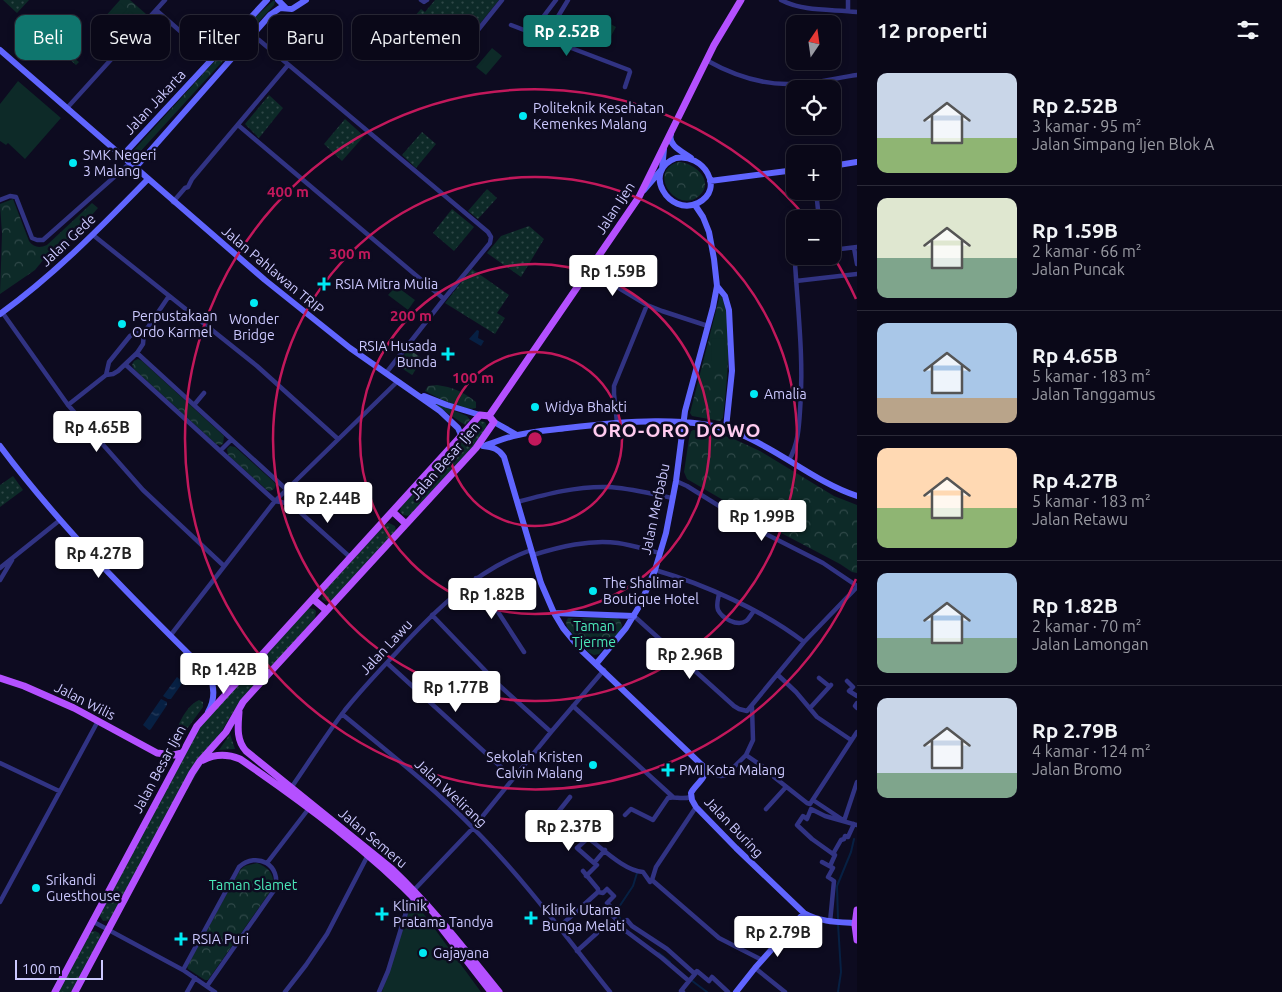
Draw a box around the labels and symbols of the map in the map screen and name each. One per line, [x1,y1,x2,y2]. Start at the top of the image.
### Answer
pin: Rp 2.52B [515,15,619,57]
north arrow [786,15,841,70]
street label: Jalan Jakarta [121,66,189,138]
place label: Politeknik Kesehatan Kemenkes Malang [533,100,664,132]
marker: Politeknik Kesehatan Kemenkes Malang [517,110,529,122]
place label: SMK Negeri 3 Malang [83,147,156,179]
marker: SMK Negeri 3 Malang [67,157,79,169]
street label: Jalan Ijen [592,179,638,237]
text: 400 m [267,183,309,200]
street label: Jalan Gede [37,211,99,269]
street label: Jalan Pahlawan TRIP [219,223,327,317]
text: 300 m [329,245,371,262]
pin: Rp 1.59B [561,254,665,297]
place label: RSIA Mitra Mulia [335,276,438,292]
marker: RSIA Mitra Mulia [317,277,331,291]
marker: Wonder Bridge [248,297,260,309]
text: 200 m [390,307,432,324]
place label: Perpustakaan Ordo Karmel [132,308,218,340]
place label: Wonder Bridge [229,311,280,343]
marker: Perpustakaan Ordo Karmel [116,318,128,330]
place label: RSIA Husada Bunda [359,338,437,370]
marker: RSIA Husada Bunda [441,347,455,361]
text: 100 m [452,369,494,386]
place label: Amalia [764,386,807,402]
marker: Amalia [748,388,760,400]
place label: Widya Bhakti [545,399,627,415]
marker: Widya Bhakti [529,401,541,413]
pin: Rp 4.65B [45,410,149,453]
street label: Jalan Besar Ijen [407,419,483,503]
district label: ORO-ORO DOWO [593,419,761,441]
centre of rings [526,430,544,448]
street label: Jalan Merbabu [638,462,672,556]
pin: Rp 2.44B [276,482,380,524]
pin: Rp 1.99B [710,500,814,542]
pin: Rp 4.27B [47,536,151,579]
place label: The Shalimar Boutique Hotel [603,575,699,607]
pin: Rp 1.82B [440,578,544,620]
marker: The Shalimar Boutique Hotel [587,585,599,597]
street label: Jalan Lawu [356,616,416,678]
park label: Taman Tjerme [572,618,616,650]
pin: Rp 2.96B [638,638,742,680]
pin: Rp 1.42B [172,652,276,695]
pin: Rp 1.77B [404,670,508,713]
street label: Jalan Wilis [52,679,118,723]
street label: Jalan Besar Ijen [129,722,189,816]
place label: Sekolah Kristen Calvin Malang [486,749,583,781]
street label: Jalan Welirang [412,756,490,830]
marker: Sekolah Kristen Calvin Malang [587,759,599,771]
place label: PMI Kota Malang [679,762,785,778]
marker: PMI Kota Malang [661,763,675,777]
street label: Jalan Buring [701,793,767,861]
street label: Jalan Semeru [336,805,410,871]
pin: Rp 2.37B [517,810,621,852]
place label: Srikandi Guesthouse [46,872,121,904]
park label: Taman Slamet [209,877,298,893]
marker: Srikandi Guesthouse [30,882,42,894]
place label: Klinik Pratama Tandya [393,898,494,930]
place label: Klinik Utama Bunga Melati [542,902,625,934]
marker: Klinik Pratama Tandya [375,907,389,921]
marker: Klinik Utama Bunga Melati [524,911,538,925]
pin: Rp 2.79B [726,916,830,958]
place label: RSIA Puri [192,931,249,947]
marker: RSIA Puri [174,932,188,946]
place label: Gajayana [433,945,489,961]
marker: Gajayana [417,947,429,959]
scale bar [15,957,102,980]

